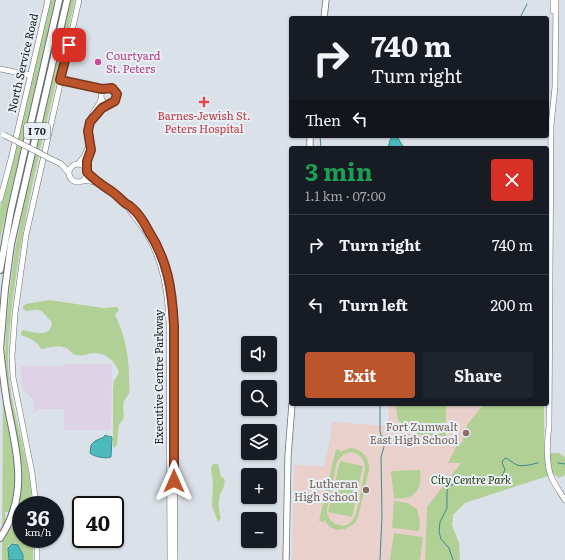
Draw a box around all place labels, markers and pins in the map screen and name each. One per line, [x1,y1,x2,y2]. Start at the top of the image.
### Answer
pin [52,28,86,62]
place label: Courtyard St. Peters [106,47,161,76]
marker: Courtyard St. Peters [93,57,103,67]
marker: Barnes-Jewish St. Peters Hospital [198,96,210,108]
place label: Barnes-Jewish St. Peters Hospital [157,107,251,136]
place label: Fort Zumwalt East High School [370,418,459,447]
marker: Fort Zumwalt East High School [461,428,471,438]
place label: Lutheran High School [294,475,358,504]
marker: Lutheran High School [361,485,371,495]

